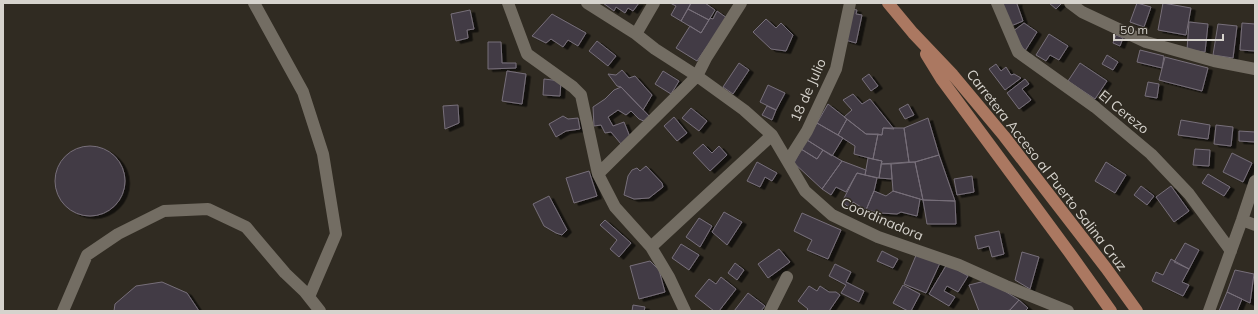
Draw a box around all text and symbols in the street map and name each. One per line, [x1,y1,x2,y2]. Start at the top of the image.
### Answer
scale bar [1114,16,1223,42]
text: 50 m [1120,22,1148,37]
street label: 18 de Julio [786,56,830,124]
street label: Carretera Acceso al Puerto Salina Cruz [963,66,1131,274]
street label: El Cerezo [1095,86,1153,138]
street label: Coordinadora [838,193,926,245]

